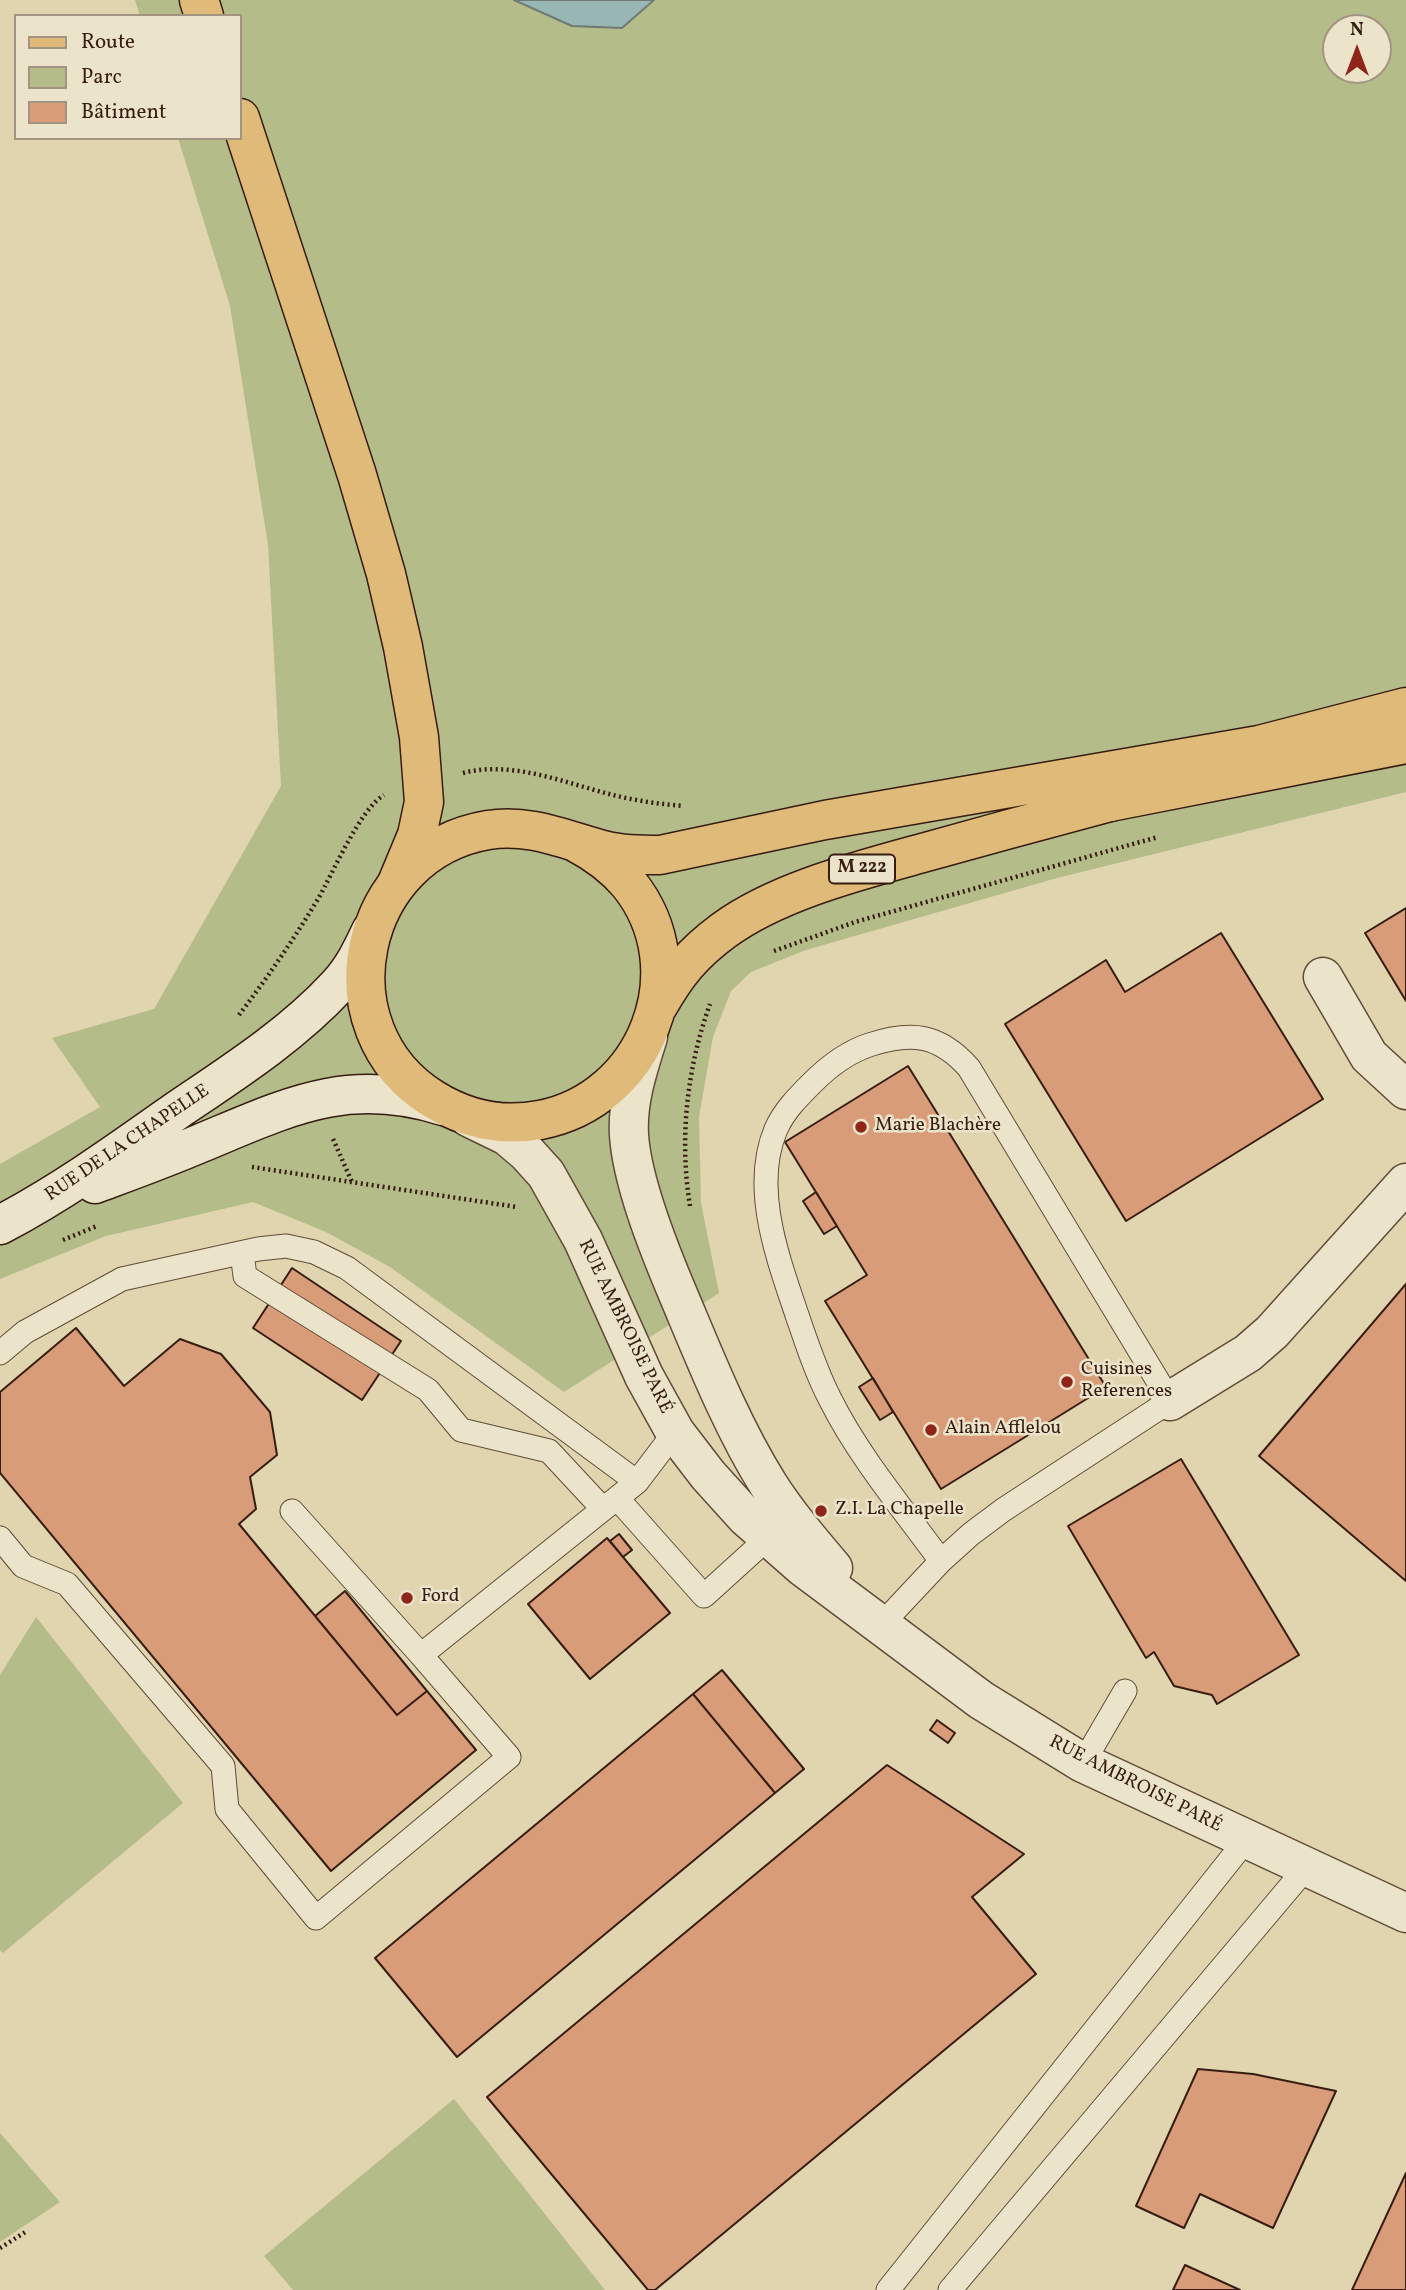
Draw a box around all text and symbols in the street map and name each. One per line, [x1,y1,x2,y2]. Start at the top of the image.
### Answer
legend [14,14,242,140]
north arrow [1322,14,1392,84]
text: N [1350,17,1364,43]
text: Route [81,28,135,57]
text: Parc [81,63,122,92]
text: Bâtiment [81,98,166,127]
road number: M 222 [829,854,895,884]
street label: RUE DE LA CHAPELLE [42,1081,214,1207]
place label: Marie Blachère [875,1116,1001,1138]
marker: Marie Blachère [853,1119,869,1135]
street label: RUE AMBROISE PARÉ [572,1236,676,1418]
place label: Cuisines References [1081,1360,1172,1404]
marker: Cuisines References [1059,1374,1075,1390]
place label: Alain Afflelou [945,1419,1061,1441]
marker: Alain Afflelou [923,1422,939,1438]
place label: Z.I. La Chapelle [835,1500,964,1522]
marker: Z.I. La Chapelle [813,1503,829,1519]
place label: Ford [421,1587,459,1609]
marker: Ford [399,1590,415,1606]
street label: RUE AMBROISE PARÉ [1045,1731,1225,1839]

